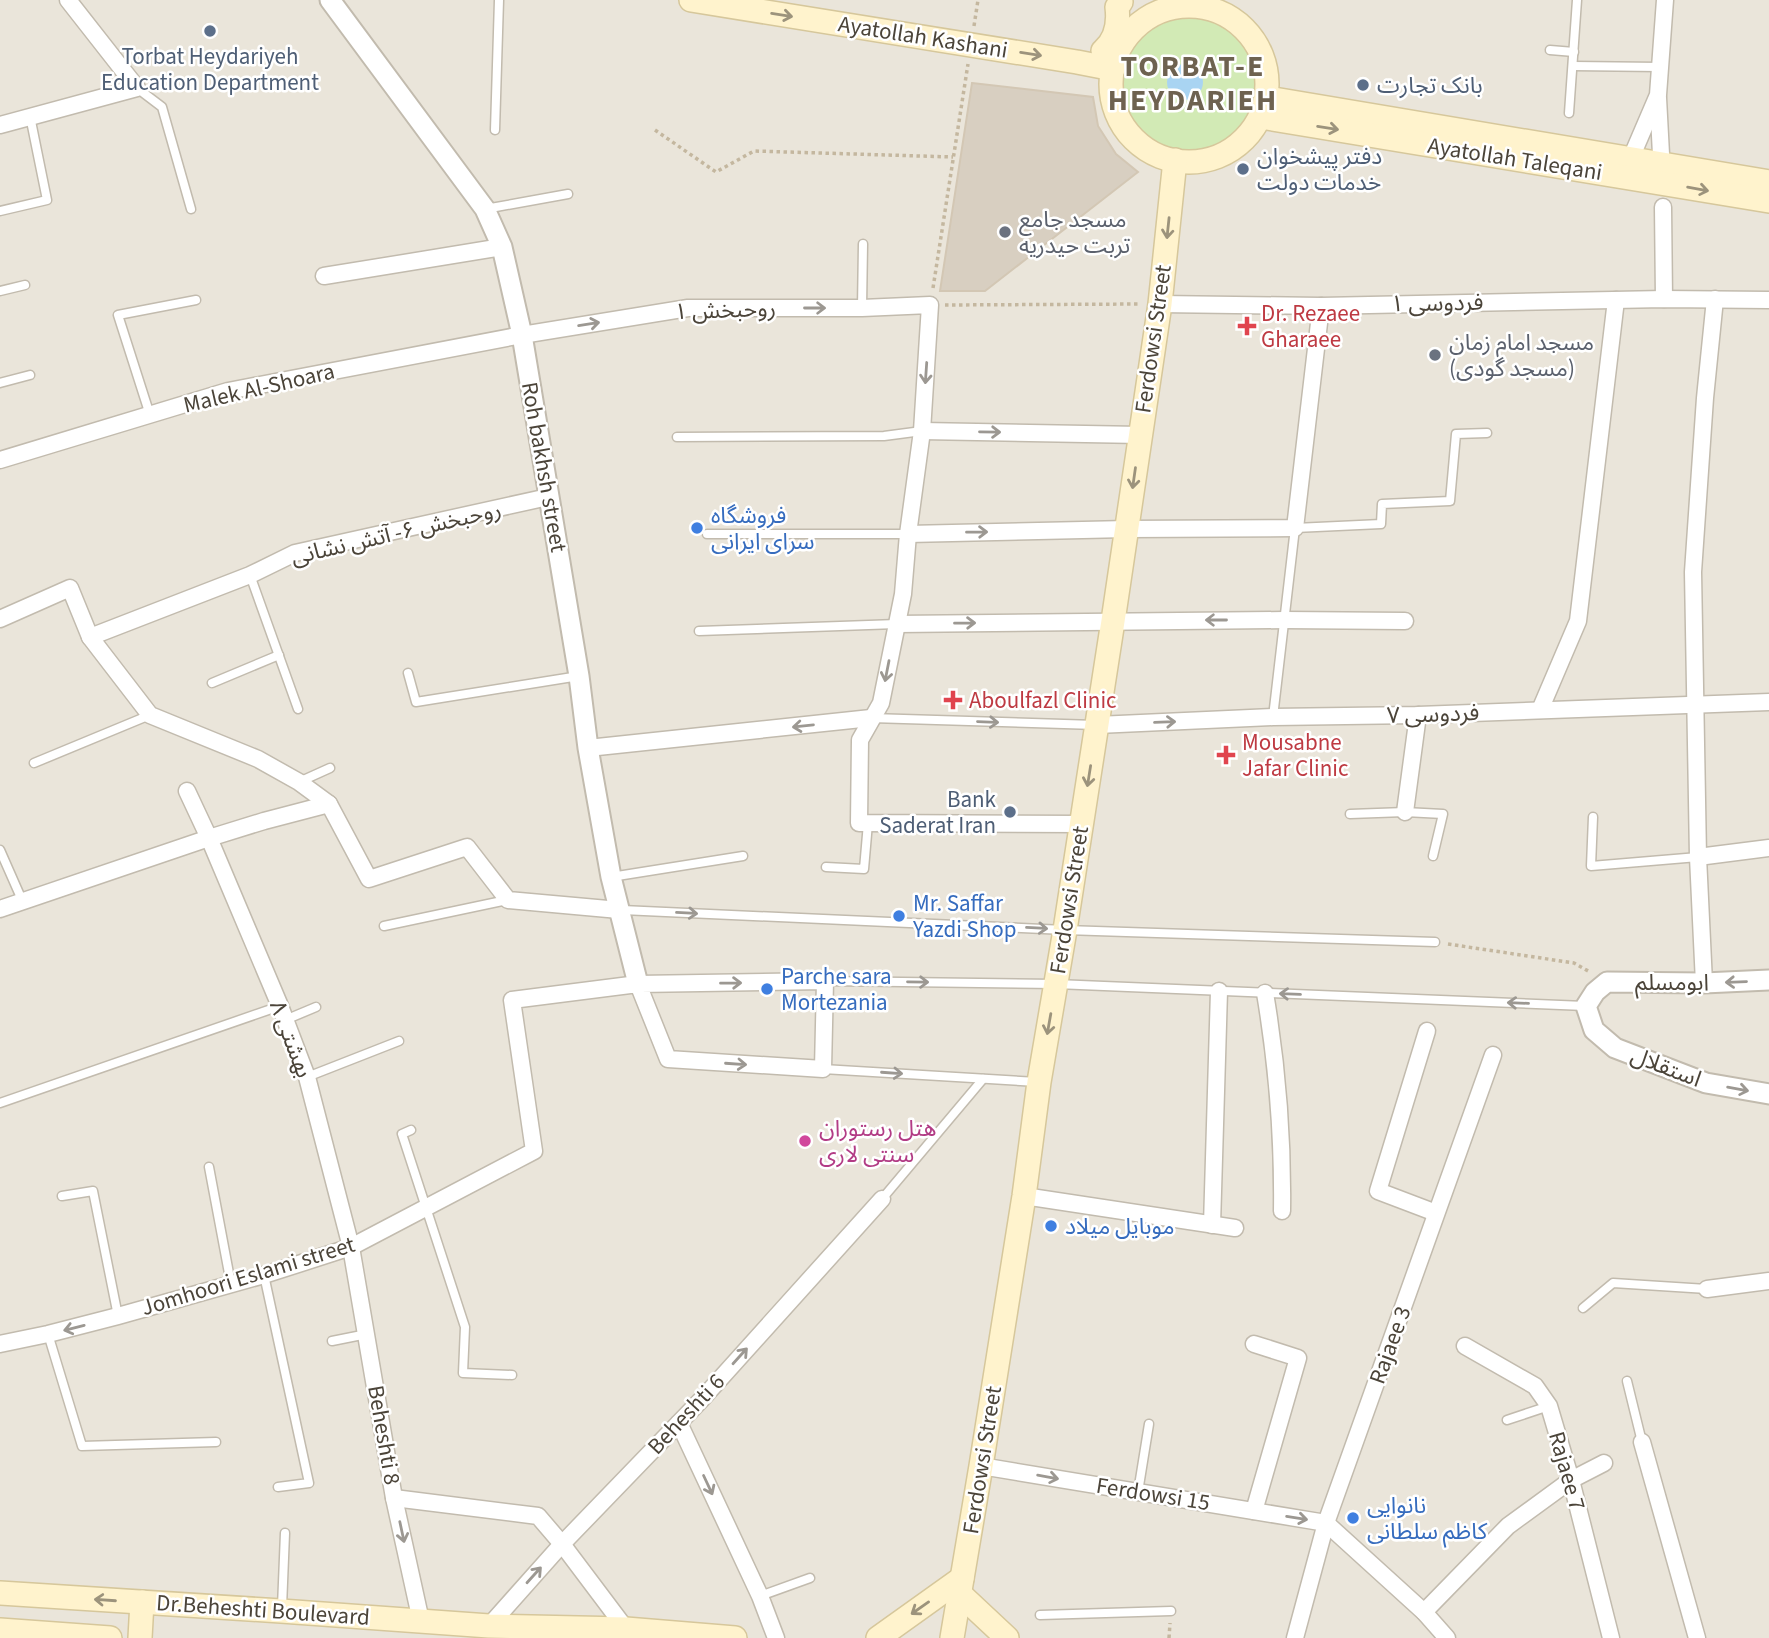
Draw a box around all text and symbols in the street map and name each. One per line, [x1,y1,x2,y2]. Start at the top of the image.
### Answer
street label: Ayatollah Kashani [836,7,1010,67]
one-way arrow [770,8,793,21]
marker: Torbat Heydariyeh Education Department [202,23,218,39]
place label: Torbat Heydariyeh Education Department [101,40,319,99]
district label: TORBAT-E HEYDARIEH [1108,45,1278,122]
one-way arrow [1019,48,1042,61]
place label: بانک تجارت [1377,69,1483,102]
marker: بانک تجارت [1355,77,1371,93]
one-way arrow [1316,122,1339,135]
street label: Ayatollah Taleqani [1425,129,1605,189]
place label: دفتر پیشخوان خدمات دولت [1257,140,1382,199]
marker: دفتر پیشخوان خدمات دولت [1235,161,1251,177]
one-way arrow [1686,183,1709,196]
place label: مسجد جامع تربت حیدریه [1019,203,1131,262]
one-way arrow [1161,216,1174,239]
marker: مسجد جامع تربت حیدریه [997,224,1013,240]
street label: Ferdowsi Street [1126,263,1180,415]
street label: فردوسی ۱ [1390,286,1484,320]
street label: روحبخش ۱ [674,292,776,328]
place label: Dr. Rezaee Gharaee [1261,297,1360,356]
one-way arrow [804,301,827,315]
one-way arrow [577,317,600,330]
marker: Dr. Rezaee Gharaee [1239,318,1255,334]
place label: مسجد امام زمان (مسجد گودی) [1449,326,1594,385]
marker: مسجد امام زمان (مسجد گودی) [1427,347,1443,363]
street label: Malek Al-Shoara [180,355,338,421]
one-way arrow [919,362,932,384]
street label: Roh bakhsh street [513,379,575,555]
one-way arrow [978,425,1001,439]
one-way arrow [1127,466,1140,489]
street label: روحبخش ۶- آتش نشانی [287,493,505,573]
place label: فروشگاه سرای ایرانی [711,499,815,558]
marker: فروشگاه سرای ایرانی [689,520,705,536]
one-way arrow [965,526,988,539]
one-way arrow [1205,613,1228,627]
one-way arrow [953,616,976,630]
one-way arrow [880,660,894,682]
place label: Aboulfazl Clinic [969,684,1117,717]
marker: Aboulfazl Clinic [943,690,963,710]
street label: فردوسی ۷ [1386,696,1480,732]
one-way arrow [977,715,1000,728]
one-way arrow [1153,716,1176,729]
one-way arrow [792,719,815,732]
place label: Mousabne Jafar Clinic [1242,726,1348,785]
marker: Mousabne Jafar Clinic [1216,745,1236,765]
one-way arrow [1082,764,1095,786]
place label: Bank Saderat Iran [879,783,997,842]
marker: Bank Saderat Iran [1002,804,1018,820]
street label: Ferdowsi Street [1041,823,1097,976]
place label: Mr. Saffar Yazdi Shop [912,887,1017,946]
one-way arrow [675,907,698,920]
marker: Mr. Saffar Yazdi Shop [891,908,907,924]
one-way arrow [1025,922,1048,935]
place label: Parche sara Mortezania [781,960,892,1019]
street label: ابومسلم [1635,966,1709,999]
one-way arrow [906,975,929,989]
one-way arrow [1725,975,1748,988]
one-way arrow [719,976,742,989]
marker: Parche sara Mortezania [759,981,775,997]
one-way arrow [1279,987,1302,1000]
street label: بهشتی ۸ [261,995,321,1083]
one-way arrow [1506,997,1529,1010]
one-way arrow [1042,1012,1055,1035]
street label: استقلال [1626,1038,1706,1096]
one-way arrow [724,1058,747,1071]
one-way arrow [880,1067,902,1080]
one-way arrow [1726,1083,1749,1096]
place label: هتل رستوران سنتی لاری [819,1112,936,1171]
marker: هتل رستوران سنتی لاری [797,1133,813,1149]
place label: موبایل میلاد [1065,1210,1174,1243]
marker: موبایل میلاد [1043,1218,1059,1234]
street label: Jomhoori Eslami street [137,1228,359,1324]
street label: Rajaee 3 [1361,1301,1419,1389]
one-way arrow [63,1322,85,1335]
one-way arrow [732,1347,748,1365]
street label: Beheshti 6 [640,1366,732,1462]
street label: Beheshti 8 [359,1383,409,1487]
street label: Ferdowsi Street [954,1383,1010,1536]
street label: Rajaee 7 [1540,1428,1594,1514]
street label: Ferdowsi 15 [1094,1469,1212,1519]
one-way arrow [1036,1471,1059,1484]
one-way arrow [701,1474,715,1495]
place label: نانوایی کاظم سلطانی [1367,1489,1488,1548]
marker: نانوایی کاظم سلطانی [1345,1510,1361,1526]
one-way arrow [1285,1512,1308,1525]
one-way arrow [395,1520,409,1543]
one-way arrow [526,1567,542,1585]
street label: Dr.Beheshti Boulevard [155,1586,371,1634]
one-way arrow [94,1593,117,1606]
one-way arrow [911,1601,930,1615]

